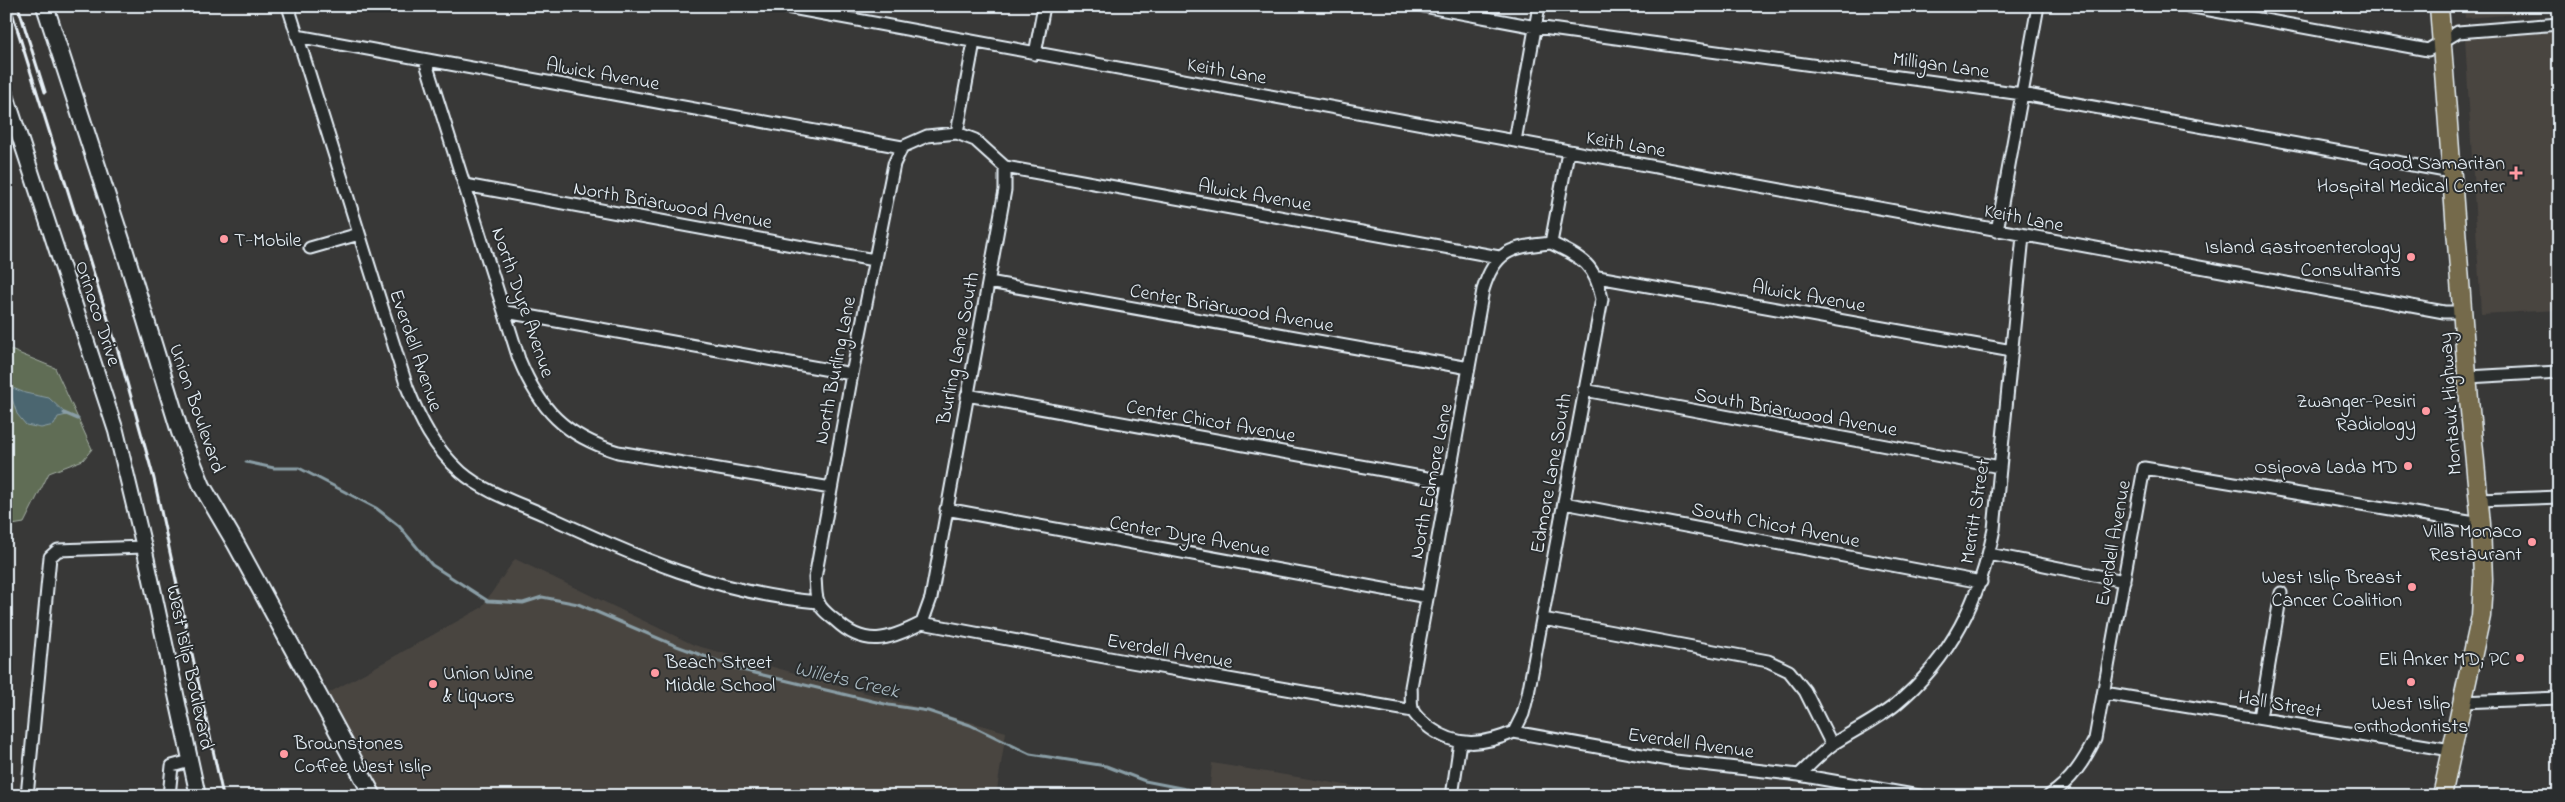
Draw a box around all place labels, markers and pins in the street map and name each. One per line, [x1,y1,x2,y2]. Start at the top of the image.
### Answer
place label: Good Samaritan Hospital Medical Center [2317,150,2506,202]
marker: Good Samaritan Hospital Medical Center [2509,166,2523,180]
place label: T-Mobile [234,227,301,256]
marker: T-Mobile [218,233,230,245]
place label: Island Gastroenterology Consultants [2205,234,2401,286]
marker: Island Gastroenterology Consultants [2405,251,2417,263]
place label: Zwanger-Pesiri Radiology [2296,388,2416,441]
marker: Zwanger-Pesiri Radiology [2420,405,2432,417]
place label: Osipova Lada MD [2254,454,2398,483]
marker: Osipova Lada MD [2402,460,2414,472]
place label: Villa Monaco Restaurant [2422,518,2522,570]
marker: Villa Monaco Restaurant [2526,536,2538,548]
place label: West Islip Breast Cancer Coalition [2262,564,2402,616]
marker: West Islip Breast Cancer Coalition [2406,581,2418,593]
place label: Eli Anker MD, PC [2378,646,2510,675]
place label: Beach Street Middle School [664,649,775,701]
marker: Eli Anker MD, PC [2514,652,2526,664]
place label: Union Wine & Liquors [443,660,533,712]
marker: Beach Street Middle School [649,667,661,679]
marker: West Islip Orthodontists [2405,676,2417,688]
marker: Union Wine & Liquors [427,678,439,690]
place label: West Islip Orthodontists [2354,690,2468,742]
place label: Brownstones Coffee West Islip [293,730,432,782]
marker: Brownstones Coffee West Islip [278,748,290,760]

